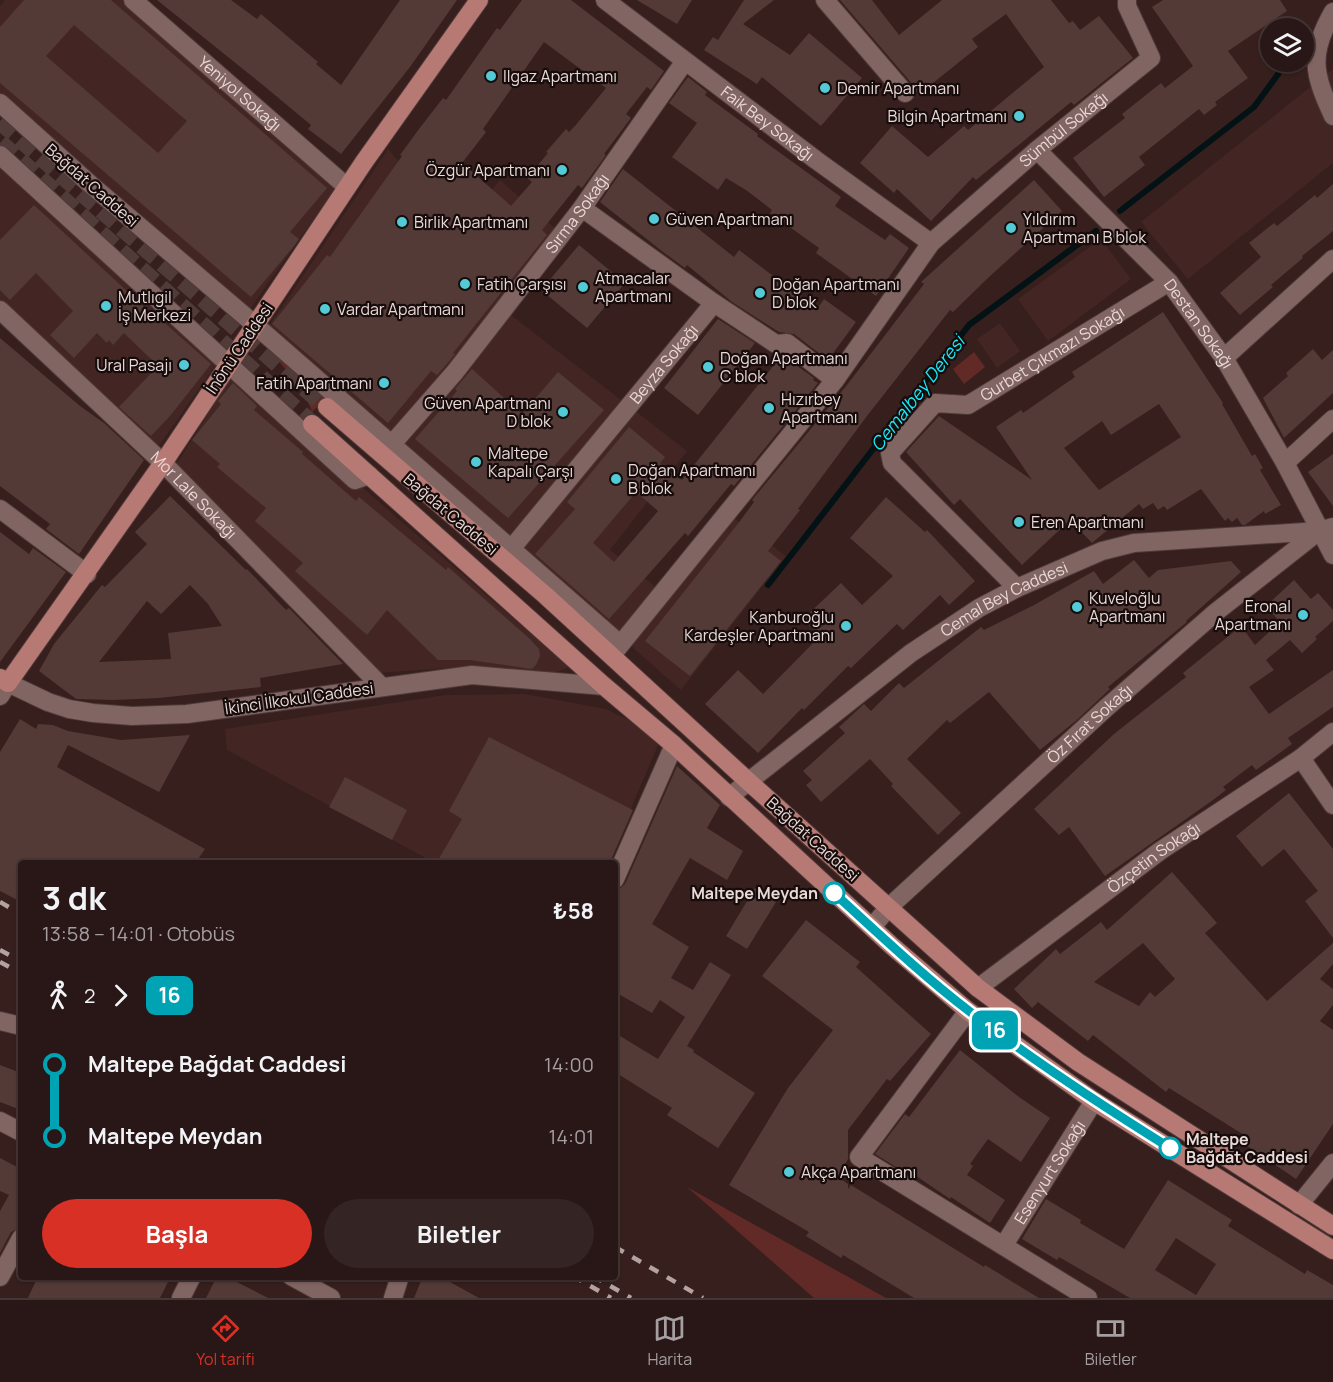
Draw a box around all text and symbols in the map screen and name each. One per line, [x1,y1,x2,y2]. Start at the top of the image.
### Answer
map controls [1260,18,1314,72]
button: layers [1260,18,1314,72]
street label: Yeniyol Sokağı [194,51,286,136]
place label: Ilgaz Apartmanı [503,65,617,87]
marker: Ilgaz Apartmanı [484,69,498,83]
place label: Demir Apartmanı [837,77,960,99]
street label: Faik Bey Sokağı [716,81,819,166]
marker: Demir Apartmanı [818,81,832,95]
street label: Sümbül Sokağı [1014,86,1112,172]
place label: Bilgin Apartmanı [887,105,1007,127]
marker: Bilgin Apartmanı [1012,109,1026,123]
street label: Bağdat Caddesi [41,138,143,232]
place label: Özgür Apartmanı [426,159,550,181]
marker: Özgür Apartmanı [555,163,569,177]
street label: Sırma Sokağı [540,169,614,258]
place label: Güven Apartmanı [666,208,793,230]
place label: Yıldırım Apartmanı B blok [1023,208,1147,248]
place label: Birlik Apartmanı [414,211,528,233]
marker: Güven Apartmanı [647,212,661,226]
marker: Birlik Apartmanı [395,215,409,229]
marker: Yıldırım Apartmanı B blok [1004,221,1018,235]
place label: Atmacalar Apartmanı [595,267,671,307]
place label: Fatih Çarşısı [477,273,567,295]
place label: Doğan Apartmanı D blok [772,273,900,313]
street label: Destan Sokağı [1159,274,1239,373]
marker: Fatih Çarşısı [458,277,472,291]
marker: Atmacalar Apartmanı [576,280,590,294]
place label: Mutlıgil İş Merkezi [118,286,191,326]
marker: Doğan Apartmanı D blok [753,286,767,300]
street label: İnönü Caddesi [200,298,278,398]
place label: Vardar Apartmanı [337,298,464,320]
marker: Mutlıgil İş Merkezi [99,299,113,313]
street label: Gurbet Çıkmazı Sokağı [976,301,1129,406]
marker: Vardar Apartmanı [318,302,332,316]
street label: Beyza Sokağı [624,319,703,408]
water label: Cemalbey Deresi [865,328,971,455]
place label: Doğan Apartmanı C blok [720,347,848,387]
place label: Ural Pasajı [96,354,172,376]
marker: Ural Pasajı [177,358,191,372]
marker: Doğan Apartmanı C blok [701,360,715,374]
place label: Fatih Apartmanı [256,372,372,394]
marker: Fatih Apartmanı [377,376,391,390]
place label: Hızırbey Apartmanı [781,388,857,428]
place label: Güven Apartmanı D blok [424,392,552,432]
marker: Hızırbey Apartmanı [762,401,776,415]
marker: Güven Apartmanı D blok [556,405,570,419]
place label: Maltepe Kapalı Çarşı [488,442,573,482]
street label: Mor Lale Sokağı [146,446,242,543]
marker: Maltepe Kapalı Çarşı [469,455,483,469]
place label: Doğan Apartmanı B blok [628,459,756,499]
street label: Bağdat Caddesi [399,468,503,560]
marker: Doğan Apartmanı B blok [609,472,623,486]
place label: Eren Apartmanı [1031,511,1144,533]
marker: Eren Apartmanı [1012,515,1026,529]
street label: Cemal Bey Caddesi [936,556,1071,642]
place label: Kuveloğlu Apartmanı [1089,587,1165,627]
place label: Eronal Apartmanı [1215,595,1291,635]
marker: Kuveloğlu Apartmanı [1070,600,1084,614]
place label: Kanburoğlu Kardeşler Apartmanı [684,606,834,646]
marker: Eronal Apartmanı [1296,608,1310,622]
marker: Kanburoğlu Kardeşler Apartmanı [839,619,853,633]
street label: İkinci İlkokul Caddesi [223,677,375,719]
street label: Öz Fırat Sokağı [1042,679,1137,768]
street label: Bağdat Caddesi [762,792,864,886]
street label: Özçetin Sokağı [1103,816,1204,898]
text: 3 dk [42,875,106,920]
place label: Maltepe Meydan [691,882,818,904]
marker: Maltepe Meydan [823,882,845,904]
text: ₺58 [553,896,594,926]
text: 13:58 – 14:01 · Otobüs [42,920,235,947]
icon: walk [42,979,75,1012]
icon: forward [104,979,137,1012]
text: 16 [158,981,181,1009]
text: 2 [84,982,95,1009]
line badge: 16 [968,1010,1022,1050]
text: 16 [984,1016,1006,1044]
text: Maltepe Bağdat Caddesi [88,1049,346,1079]
text: 14:00 [544,1051,594,1078]
street label: Esenyurt Sokağı [1009,1116,1090,1228]
text: Maltepe Meydan [88,1121,262,1151]
text: 14:01 [548,1123,594,1150]
place label: Maltepe Bağdat Caddesi [1186,1128,1308,1168]
marker: Maltepe Bağdat Caddesi [1159,1137,1181,1159]
place label: Akça Apartmanı [801,1161,916,1183]
marker: Akça Apartmanı [782,1165,796,1179]
button: Başla [42,1199,312,1268]
button: Biletler [324,1199,594,1268]
tab: Yol tarifi [196,1312,255,1370]
tab: Harita [647,1312,692,1370]
tab: Biletler [1085,1312,1137,1370]

